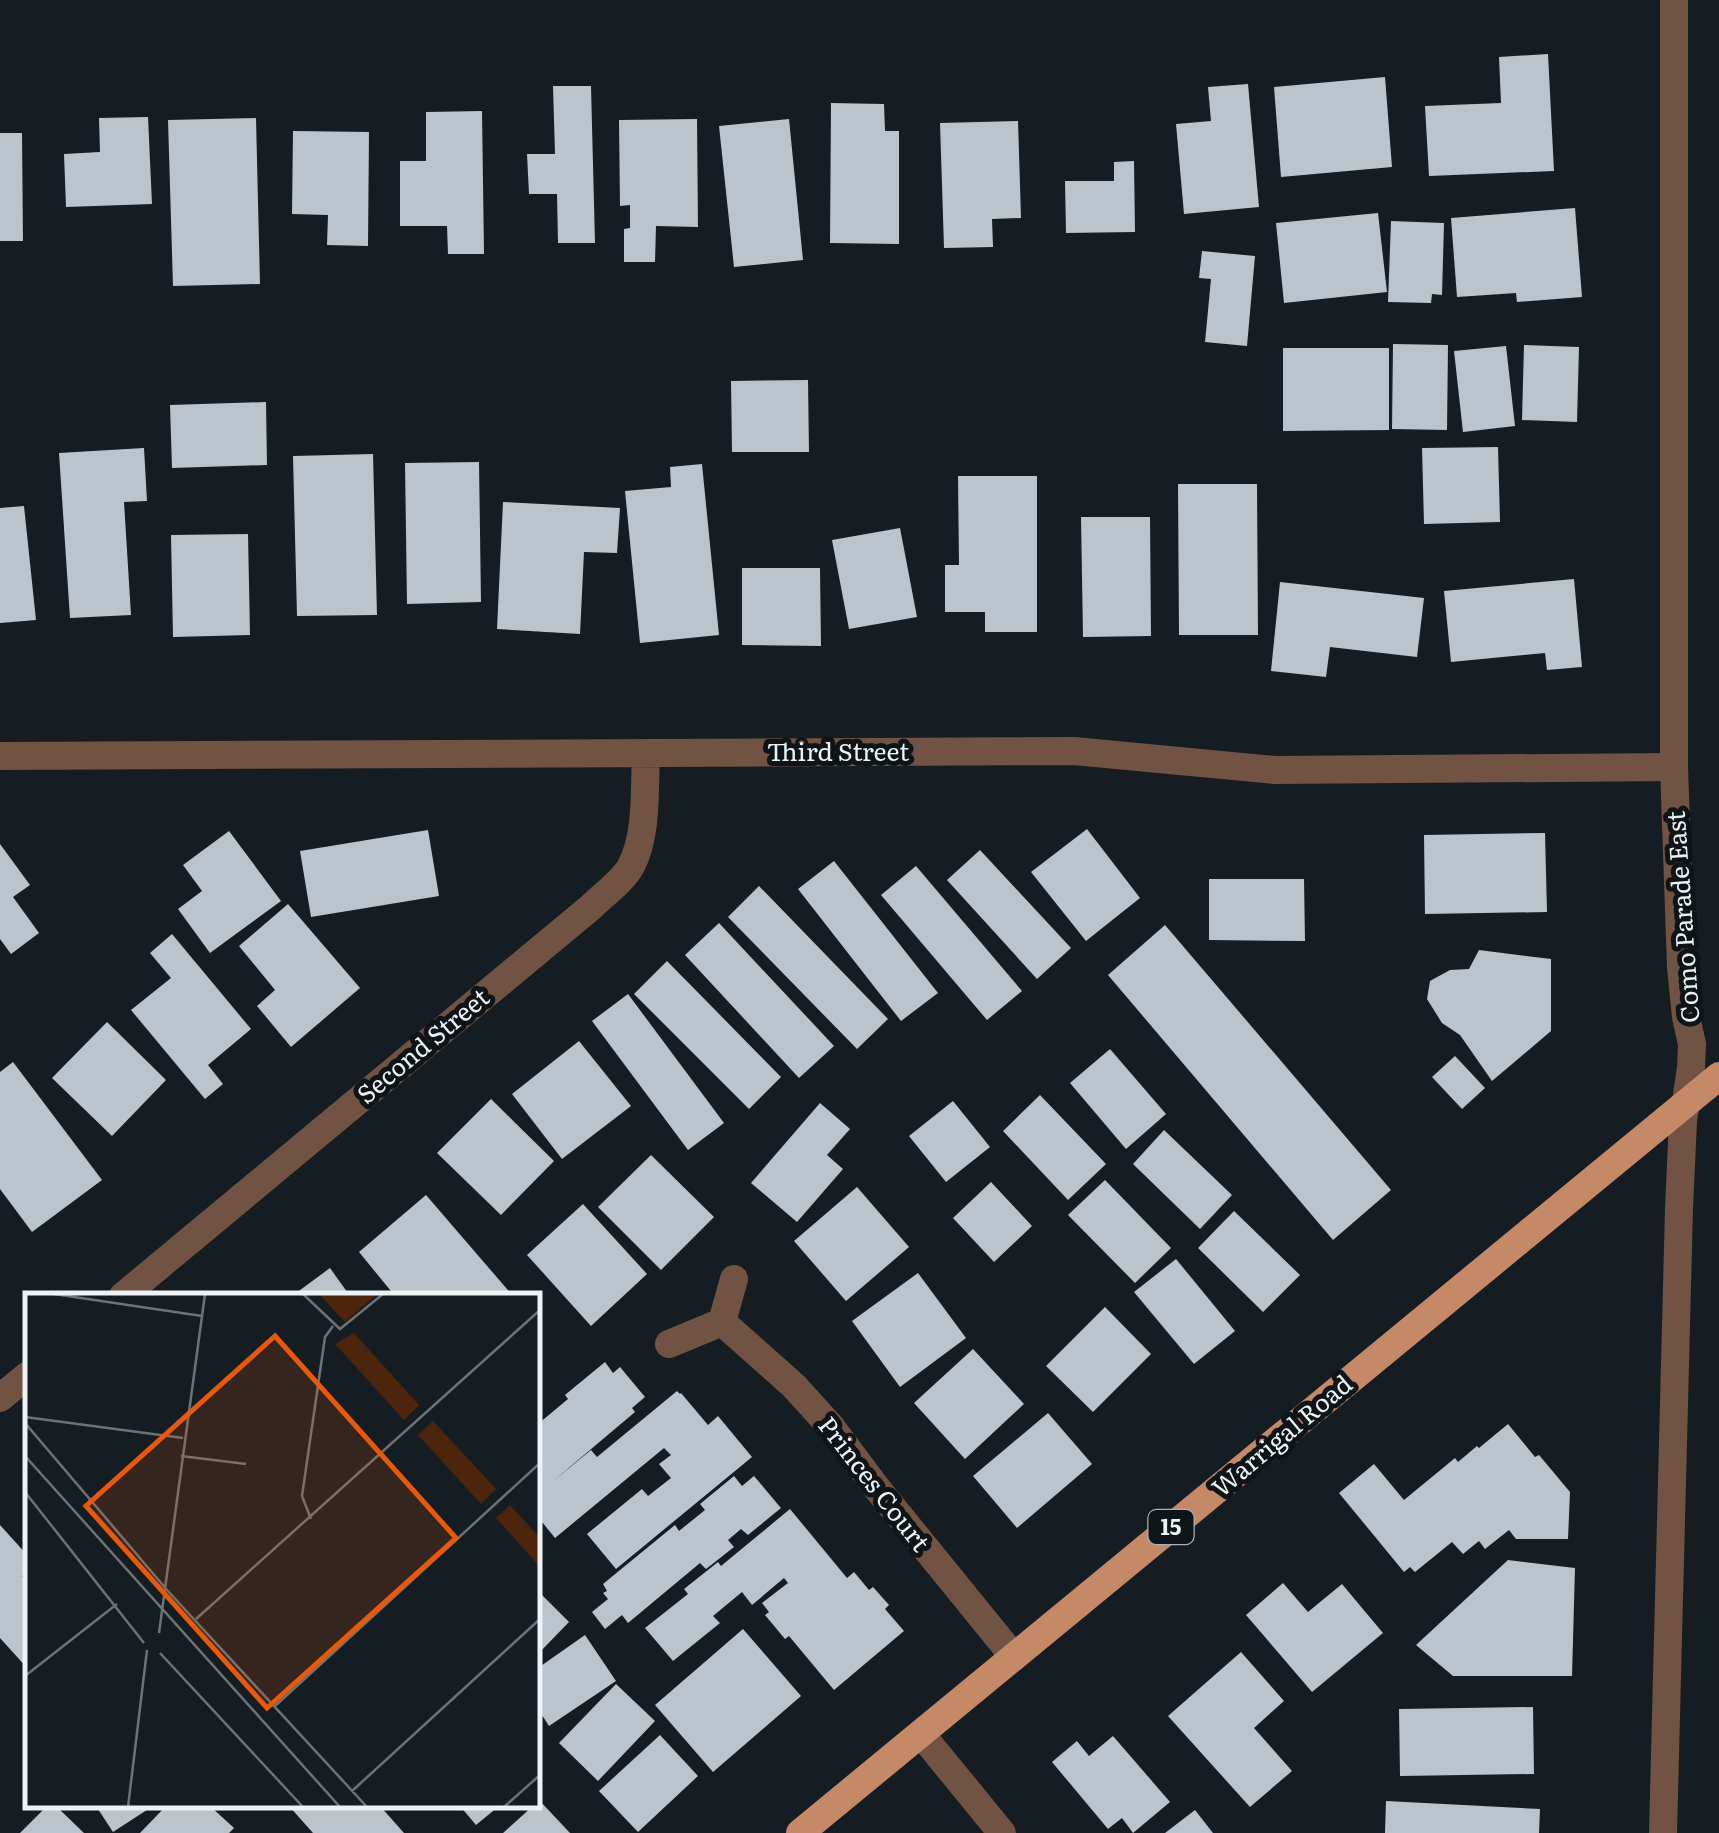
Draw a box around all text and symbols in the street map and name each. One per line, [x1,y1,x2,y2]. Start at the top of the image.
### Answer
street label: Third Street [767,732,909,769]
street label: Como Parade East [1656,810,1707,1024]
street label: Second Street [348,978,496,1111]
inset map [25,1293,540,1808]
street label: Warrigal Road [1203,1365,1359,1505]
street label: Princes Court [811,1408,940,1559]
road number: 15 [1148,1510,1194,1544]

